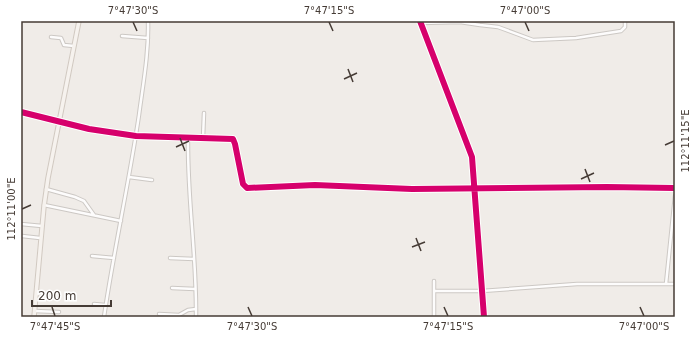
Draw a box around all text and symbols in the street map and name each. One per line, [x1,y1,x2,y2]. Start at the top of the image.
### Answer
text: 7°47'30"S [108,5,158,16]
text: 7°47'15"S [304,5,354,16]
text: 7°47'00"S [500,5,550,16]
text: 112°11'15"E [680,109,691,173]
text: 112°11'00"E [6,177,17,241]
scale bar [32,282,111,308]
text: 200 m [38,289,76,303]
text: 7°47'45"S [30,321,80,332]
text: 7°47'30"S [227,321,277,332]
text: 7°47'15"S [423,321,473,332]
text: 7°47'00"S [619,321,669,332]

